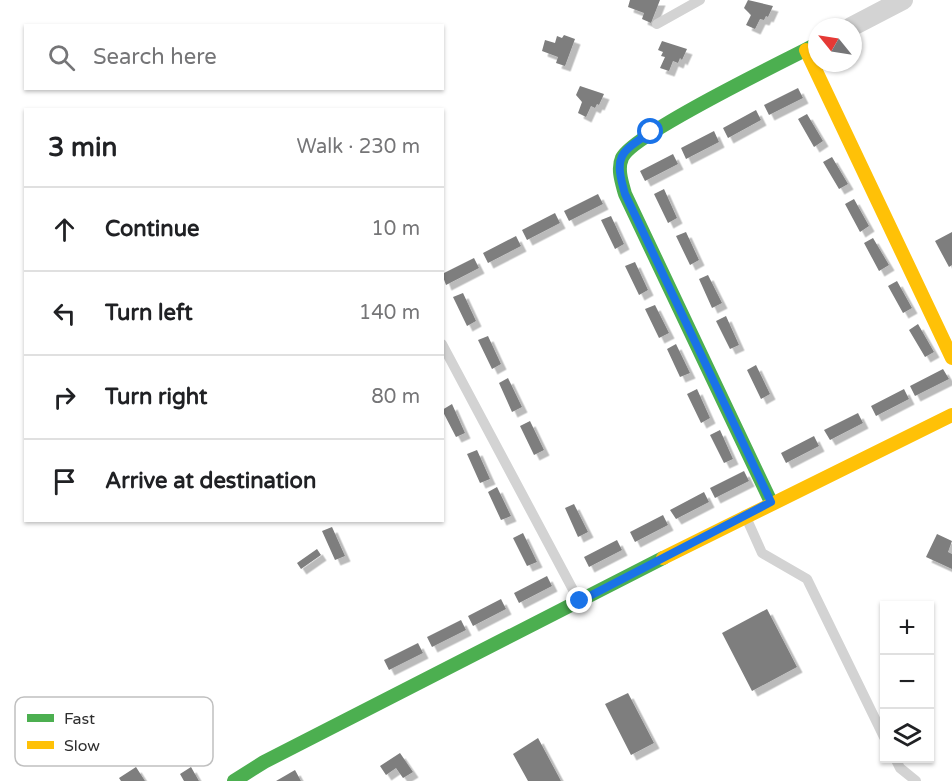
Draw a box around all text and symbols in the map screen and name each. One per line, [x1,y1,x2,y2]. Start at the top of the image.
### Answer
north arrow [808,18,862,72]
search box [24,24,444,90]
icon: search [45,41,78,74]
text: Search here [93,44,217,70]
route start [637,118,663,144]
text: 3 min [48,132,117,163]
text: Walk · 230 m [297,135,420,159]
icon: ahead [48,213,81,246]
text: Continue [105,216,200,242]
text: 10 m [371,217,420,241]
icon: left [48,297,81,330]
text: Turn left [105,300,193,326]
text: 140 m [359,301,420,325]
icon: right [48,381,81,414]
text: Turn right [105,384,207,410]
text: 80 m [371,385,420,409]
icon: arrive [48,465,81,498]
text: Arrive at destination [105,468,316,494]
route end [566,587,592,613]
map controls [880,601,934,763]
button: + [880,601,934,655]
button: − [880,655,934,709]
legend [15,697,213,766]
text: Fast [64,709,95,729]
button: layers [880,709,934,763]
text: Slow [64,736,100,756]

